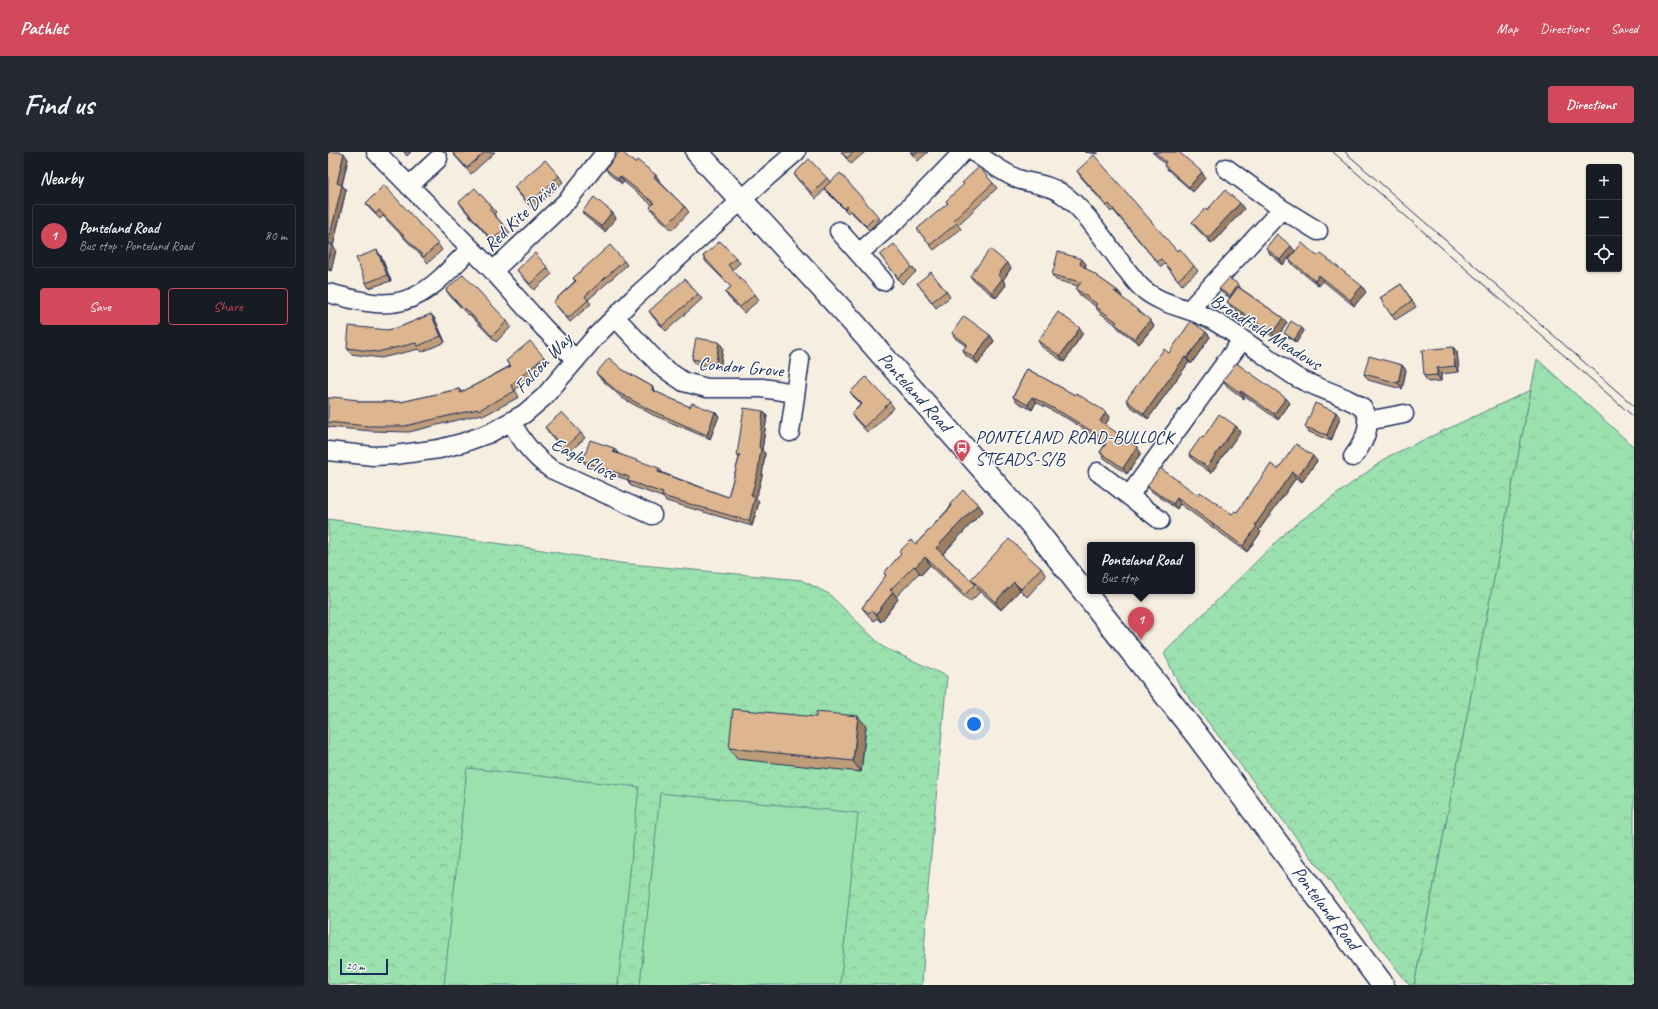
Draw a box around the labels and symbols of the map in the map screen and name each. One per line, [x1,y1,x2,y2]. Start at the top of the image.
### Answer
street label: Red Kite Drive [478,174,563,257]
street label: Broadfield Meadows [1206,288,1328,377]
street label: Falcon Way [509,327,578,398]
street label: Ponteland Road [873,347,959,439]
street label: Condor Grove [698,351,786,383]
place label: PONTELAND ROAD-BULLOCK STEADS-S/B [975,425,1177,471]
street label: Eagle Close [547,432,622,487]
bus stop icon: PONTELAND ROAD-BULLOCK STEADS-S/B [952,438,972,463]
pin: 1 [1128,607,1154,640]
your location [964,714,984,734]
street label: Ponteland Road [1287,861,1367,957]
scale bar [340,957,388,976]

